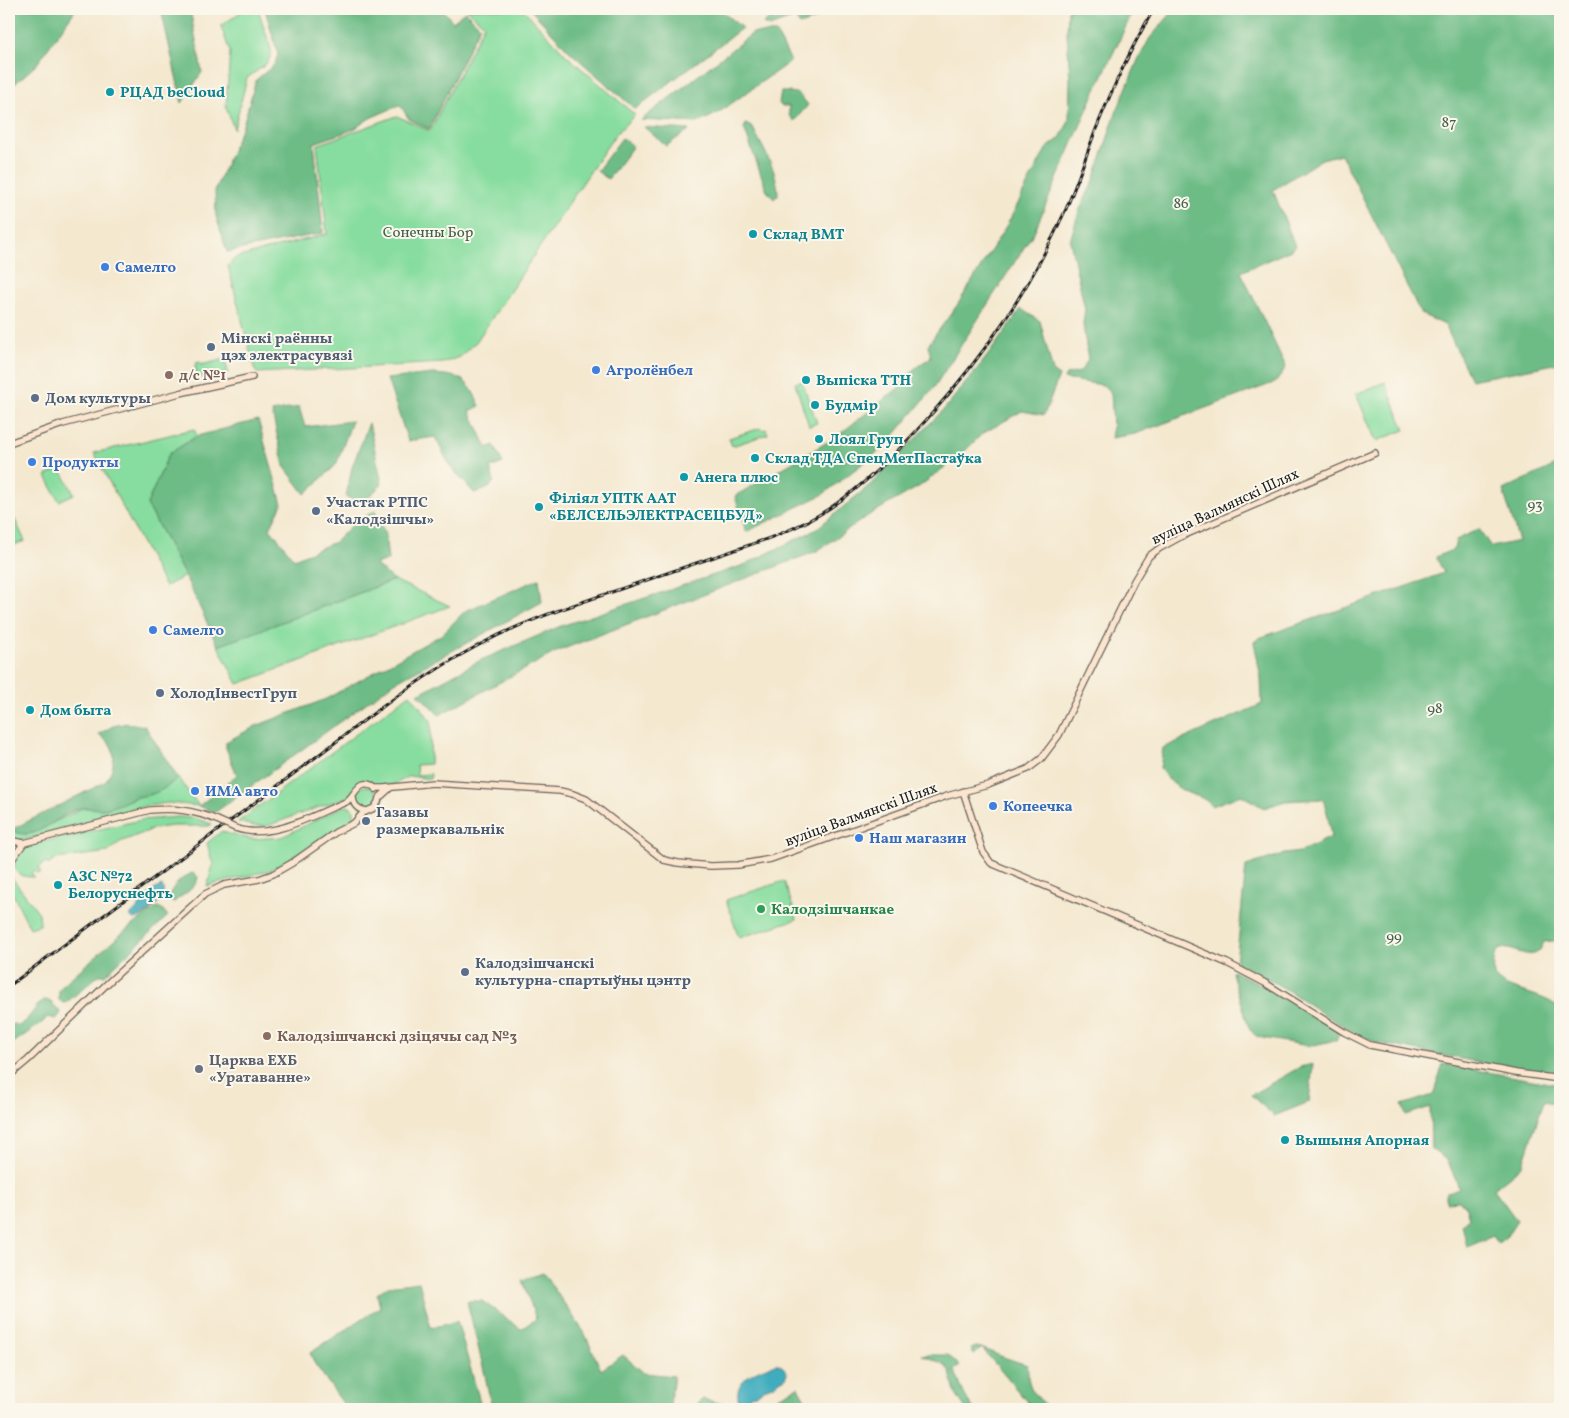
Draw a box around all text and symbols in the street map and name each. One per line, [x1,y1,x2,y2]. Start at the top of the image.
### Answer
place label: РЦАД beCloud [120,83,225,104]
marker: РЦАД beCloud [104,86,116,98]
park label: 87 [1442,113,1456,134]
park label: 86 [1173,194,1189,215]
park label: Сонечны Бор [383,223,473,244]
place label: Склад BMT [763,225,845,246]
marker: Склад BMT [747,228,759,240]
place label: Самелго [115,258,177,279]
marker: Самелго [99,261,111,273]
place label: Мінскі раённы цэх электрасувязі [221,329,353,367]
marker: Мінскі раённы цэх электрасувязі [205,341,217,353]
place label: Агролёнбел [606,361,693,382]
marker: Агролёнбел [590,364,602,376]
place label: д/с №1 [179,366,226,387]
marker: д/с №1 [163,369,175,381]
place label: Выпіска ТТН [816,371,911,392]
marker: Выпіска ТТН [800,374,812,386]
place label: Дом культуры [45,389,151,410]
marker: Дом культуры [29,392,41,404]
place label: Будмір [825,396,878,417]
marker: Будмір [809,399,821,411]
place label: Лоял Груп [829,430,904,451]
marker: Лоял Груп [813,433,825,445]
place label: Склад ТДА СпецМетПастаўка [765,449,982,470]
marker: Склад ТДА СпецМетПастаўка [749,452,761,464]
place label: Продукты [42,453,119,474]
marker: Продукты [26,456,38,468]
street label: вуліца Валмянскі Шлях [1148,464,1303,551]
place label: Анега плюс [694,468,778,489]
marker: Анега плюс [678,471,690,483]
place label: Філіял УПТК ААТ «БЕЛСЕЛЬЭЛЕКТРАСЕЦБУД» [549,489,763,527]
place label: Участак РТПС «Калодзішчы» [326,493,434,531]
park label: 93 [1527,495,1543,516]
marker: Філіял УПТК ААТ «БЕЛСЕЛЬЭЛЕКТРАСЕЦБУД» [533,501,545,513]
marker: Участак РТПС «Калодзішчы» [310,505,322,517]
place label: Cамелго [163,621,225,642]
marker: Cамелго [147,624,159,636]
place label: ХолодІнвестГруп [170,684,298,705]
marker: ХолодІнвестГруп [154,687,166,699]
park label: 98 [1427,699,1443,720]
place label: Дом быта [40,701,111,722]
marker: Дом быта [24,704,36,716]
street label: вуліца Валмянскі Шлях [782,778,941,853]
place label: ИМА авто [205,782,278,803]
marker: ИМА авто [189,785,201,797]
place label: Копеечка [1003,797,1073,818]
marker: Копеечка [987,800,999,812]
place label: Газавы размеркавальнік [376,803,504,841]
marker: Газавы размеркавальнік [360,815,372,827]
place label: Наш магазин [869,829,967,850]
marker: Наш магазин [853,832,865,844]
place label: АЗС №72 Белоруснефть [68,867,174,905]
marker: АЗС №72 Белоруснефть [52,879,64,891]
place label: Калодзішчанкае [771,900,894,921]
marker: Калодзішчанкае [755,903,767,915]
park label: 99 [1386,927,1402,948]
place label: Калодзішчанскі культурна-спартыўны цэнтр [475,954,691,992]
marker: Калодзішчанскі культурна-спартыўны цэнтр [459,966,471,978]
place label: Калодзішчанскі дзіцячы сад №3 [277,1027,517,1048]
marker: Калодзішчанскі дзіцячы сад №3 [261,1030,273,1042]
place label: Царква ЕХБ «Уратаванне» [209,1051,311,1089]
marker: Царква ЕХБ «Уратаванне» [193,1063,205,1075]
place label: Вышыня Апорная [1295,1131,1430,1152]
marker: Вышыня Апорная [1279,1134,1291,1146]

